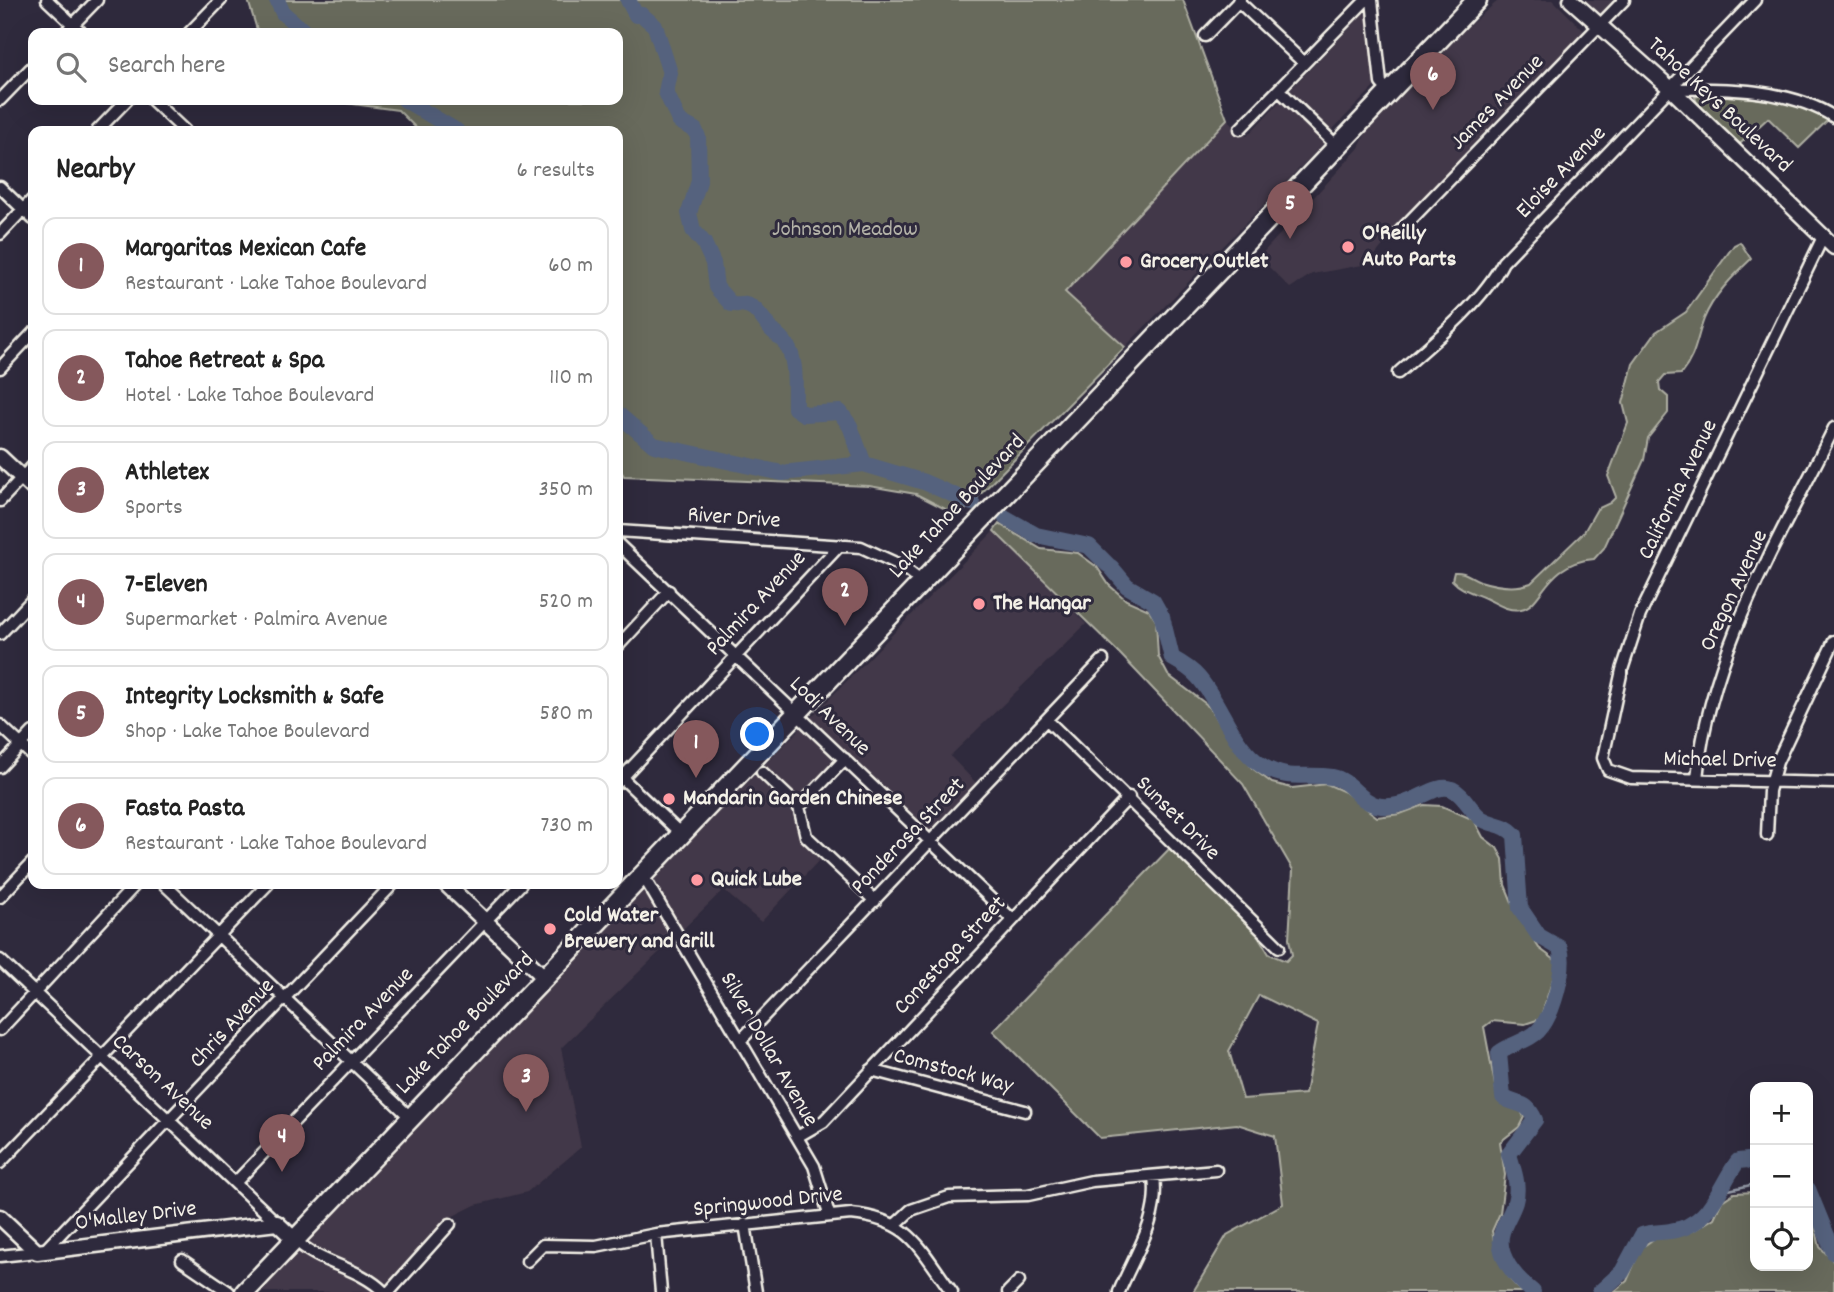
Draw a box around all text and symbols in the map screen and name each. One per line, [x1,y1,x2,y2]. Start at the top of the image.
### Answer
search box [28,28,623,105]
street label: Tahoe Keys Boulevard [1639,30,1799,182]
street label: James Avenue [1443,47,1553,159]
icon: search [52,48,90,86]
text: Search here [108,48,226,85]
pin: 6 [1410,52,1456,110]
street label: Eloise Avenue [1509,119,1615,227]
text: Nearby [56,150,134,193]
text: 6 results [517,155,595,188]
pin: 5 [1267,181,1313,239]
park label: Johnson Meadow [772,214,918,247]
place label: O'Reilly Auto Parts [1362,218,1457,277]
text: Margaritas Mexican Cafe [125,231,366,268]
marker: O'Reilly Auto Parts [1340,239,1356,255]
place label: Grocery Outlet [1140,246,1269,279]
text: 1 [78,250,84,283]
text: 60 m [548,250,593,283]
marker: Grocery Outlet [1118,254,1134,270]
text: Restaurant · Lake Tahoe Boulevard [125,268,427,301]
text: Tahoe Retreat & Spa [125,343,324,380]
text: 2 [76,362,86,395]
text: 110 m [549,362,593,395]
text: Hotel · Lake Tahoe Boulevard [125,380,374,413]
street label: California Avenue [1631,414,1727,566]
street label: Lake Tahoe Boulevard [882,427,1034,587]
text: Athletex [125,455,209,492]
text: 3 [76,474,86,507]
text: 350 m [539,474,593,507]
text: Sports [125,492,183,525]
street label: River Drive [686,499,782,539]
street label: Oregon Avenue [1692,525,1778,657]
street label: Palmira Avenue [699,544,815,664]
text: 7-Eleven [125,567,208,604]
pin: 2 [822,568,868,626]
text: 4 [76,586,86,619]
text: 520 m [539,586,593,619]
place label: The Hangar [993,588,1091,621]
marker: The Hangar [971,596,987,612]
text: Supermarket · Palmira Avenue [125,604,388,637]
street label: Lodi Avenue [781,669,877,765]
text: Integrity Locksmith & Safe [125,679,384,716]
text: 5 [76,698,86,731]
text: 580 m [540,698,593,731]
text: Shop · Lake Tahoe Boulevard [125,716,370,749]
your location [740,717,774,751]
pin: 1 [673,720,719,778]
street label: Michael Drive [1663,744,1777,778]
street label: Sunset Drive [1127,769,1227,869]
street label: Ponderosa Street [844,771,974,903]
place label: Mandarin Garden Chinese [683,783,903,816]
text: Fasta Pasta [125,791,244,828]
marker: Mandarin Garden Chinese [661,791,677,807]
text: 6 [75,810,87,843]
text: 730 m [540,810,593,843]
text: Restaurant · Lake Tahoe Boulevard [125,828,427,861]
place label: Quick Lube [711,864,802,897]
marker: Quick Lube [689,872,705,888]
street label: Conestoga Street [887,889,1015,1023]
place label: Cold Water Brewery and Grill [564,900,715,959]
marker: Cold Water Brewery and Grill [542,921,558,937]
street label: Lake Tahoe Boulevard [389,945,543,1103]
street label: Palmira Avenue [306,960,422,1080]
street label: Silver Dollar Avenue [710,966,826,1134]
street label: Chris Avenue [183,972,283,1076]
street label: Carson Avenue [103,1027,221,1139]
street label: Comstock Way [889,1040,1017,1104]
pin: 3 [503,1054,549,1112]
map controls [1750,1082,1813,1271]
button: + [1750,1082,1813,1145]
pin: 4 [259,1114,305,1172]
button: − [1750,1145,1813,1208]
street label: Springwood Drive [692,1179,844,1227]
street label: O'Malley Drive [73,1193,199,1241]
button: locate [1750,1208,1813,1271]

